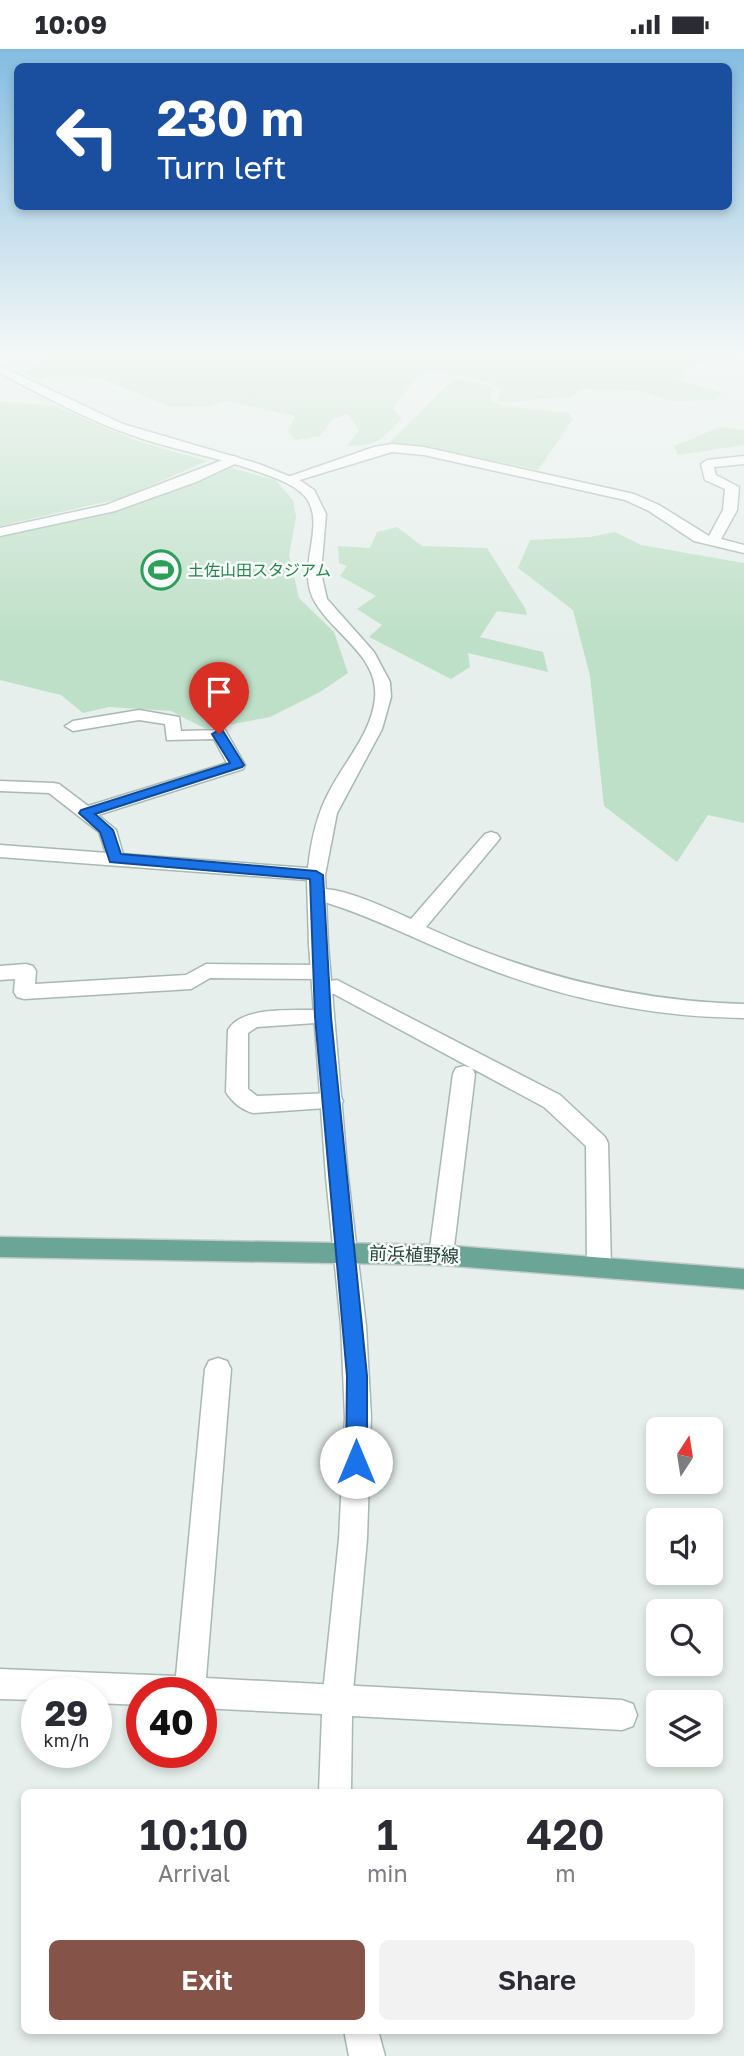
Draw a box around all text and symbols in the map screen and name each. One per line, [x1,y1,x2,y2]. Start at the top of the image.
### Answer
text: 10:09 [35,9,107,40]
text: 230 m [157,88,304,147]
icon: left [42,91,133,182]
text: Turn left [157,148,286,186]
sports icon: 土佐山田スタジアム [140,549,182,591]
place label: 土佐山田スタジアム [188,560,331,580]
pin [189,662,249,734]
icon: arrive [200,673,238,711]
street label: 前浜植野線 [369,1241,459,1267]
north arrow [646,1417,723,1495]
map controls [646,1417,723,1767]
position arrow [319,1425,393,1499]
button: sound [646,1508,723,1585]
button: search [646,1599,723,1676]
speed limit sign: 40 [126,1677,217,1768]
button: layers [646,1690,723,1767]
text: 29 [45,1692,88,1734]
text: km/h [44,1729,89,1751]
text: 10:10 [139,1809,249,1859]
text: 1 [377,1809,398,1859]
text: 420 [526,1809,605,1859]
text: Arrival [158,1859,230,1887]
text: min [367,1859,408,1887]
text: m [555,1859,575,1887]
button: Exit [49,1940,365,2020]
button: Share [379,1940,695,2020]

